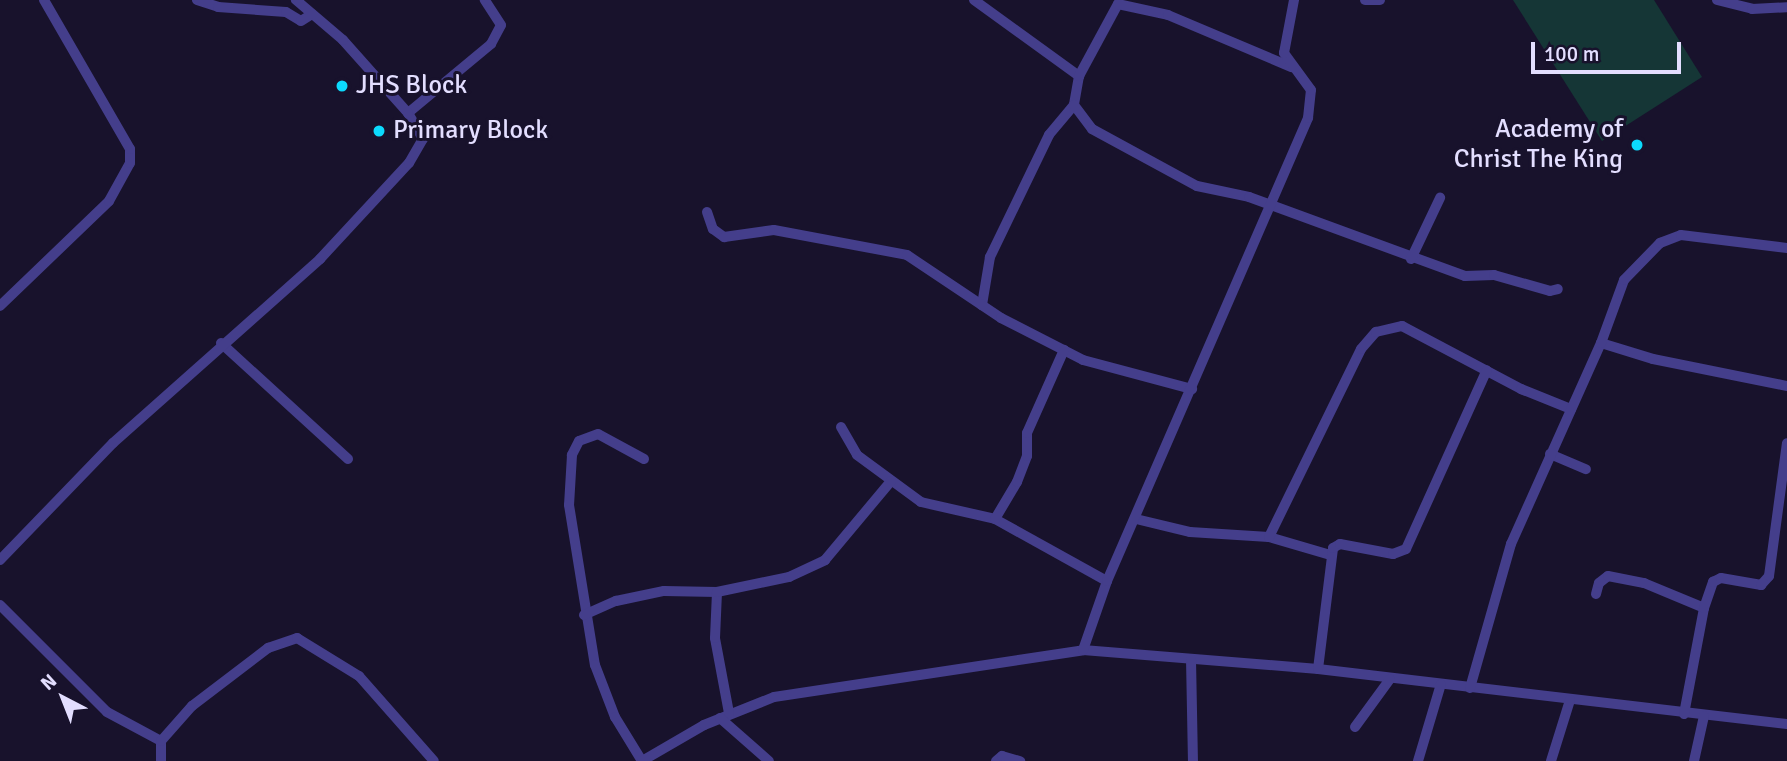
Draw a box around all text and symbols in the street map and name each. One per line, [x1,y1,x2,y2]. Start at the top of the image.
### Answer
scale bar [1535,28,1686,72]
text: 100 m [1544,41,1599,67]
place label: JHS Block [356,70,467,102]
marker: JHS Block [334,78,350,94]
place label: Academy of Christ The King [1454,114,1623,176]
place label: Primary Block [393,115,548,147]
marker: Primary Block [371,123,387,139]
marker: Academy of Christ The King [1629,137,1645,153]
north arrow [28,663,98,733]
text: N [36,669,62,696]

